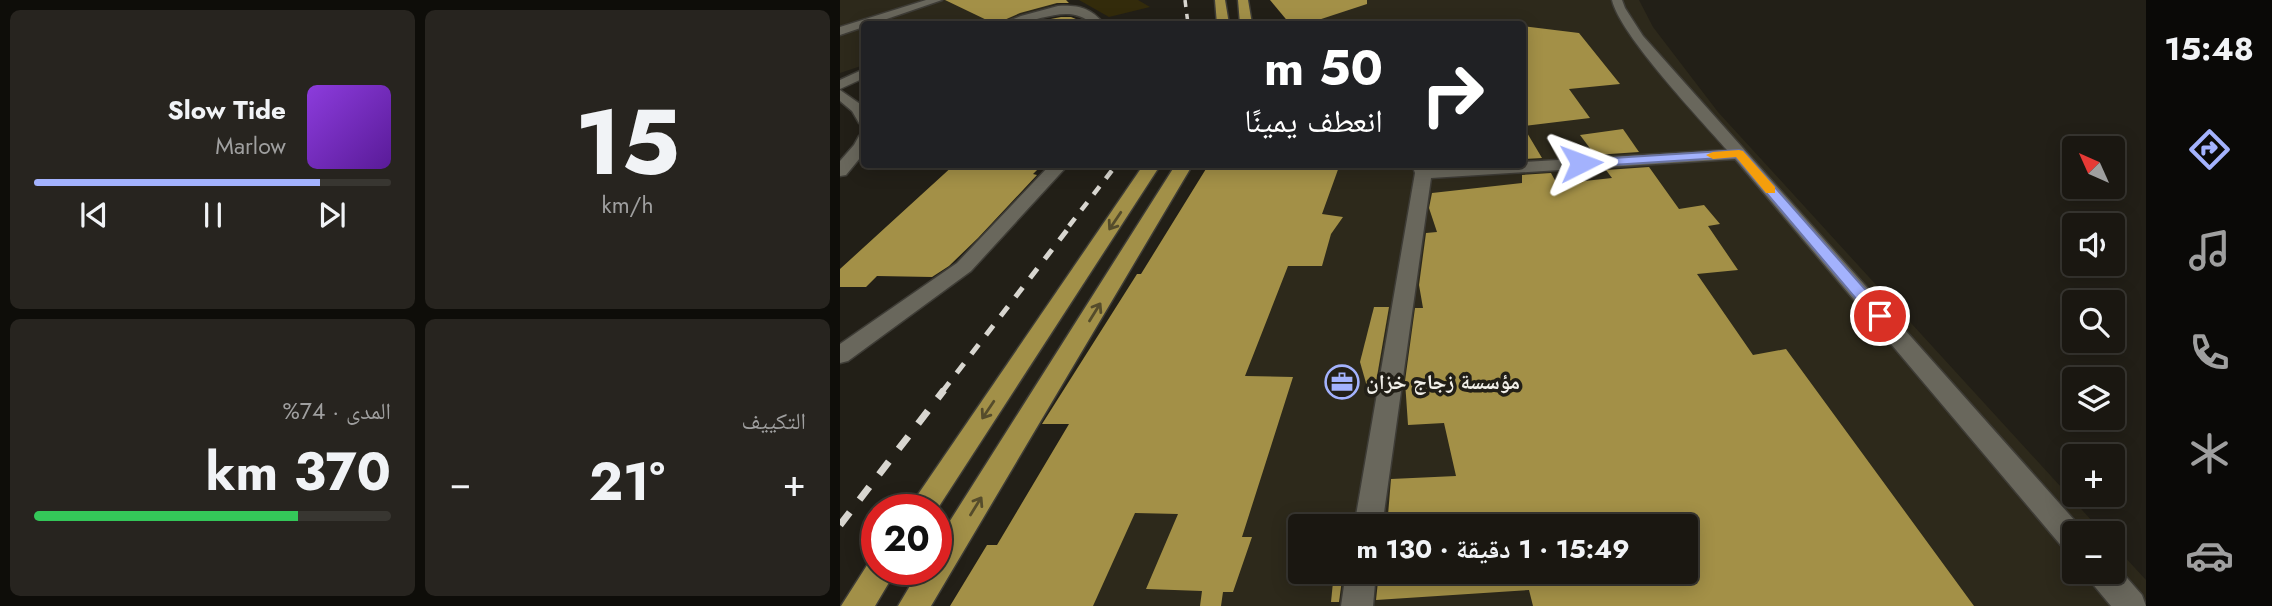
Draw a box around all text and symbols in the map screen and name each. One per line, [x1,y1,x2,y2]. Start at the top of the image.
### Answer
text: 15:48 [2164,26,2254,72]
text: 50 m [1264,33,1383,103]
icon: right [1407,49,1498,140]
text: 15 [575,77,680,208]
text: Slow Tide [167,91,286,129]
text: انعطف يمينًا [1244,98,1383,144]
icon: directions [2185,125,2234,174]
position arrow [1544,126,1618,200]
text: Marlow [215,129,286,163]
north arrow [2062,136,2124,200]
map controls [2062,136,2125,584]
text: km/h [602,188,654,222]
icon: previous [75,196,113,234]
icon: pause [194,196,232,234]
icon: next [313,196,351,234]
one-way arrow [1108,211,1122,230]
button: sound [2062,213,2125,276]
icon: music [2185,226,2234,275]
pin [1850,286,1910,346]
button: search [2062,290,2125,353]
icon: arrive [1861,297,1899,335]
one-way arrow [1088,303,1102,323]
icon: phone [2185,328,2234,377]
office icon: مؤسسة زجاج خزان [1323,363,1361,401]
place label: مؤسسة زجاج خزان [1366,367,1520,397]
button: layers [2062,367,2125,430]
text: المدى · 74% [283,394,391,428]
one-way arrow [981,400,996,419]
text: التكييف [741,404,806,438]
icon: climate [2185,429,2234,478]
text: 370 km [205,434,391,510]
text: 21° [589,444,665,520]
button: + [2062,444,2125,507]
text: − [449,455,471,510]
text: + [783,455,806,510]
speed limit sign: 20 [861,494,952,585]
one-way arrow [969,497,983,517]
button: − [2062,521,2125,584]
text: 15:49 · 1 دقيقة · 130 m [1356,530,1630,568]
icon: car [2185,531,2234,580]

